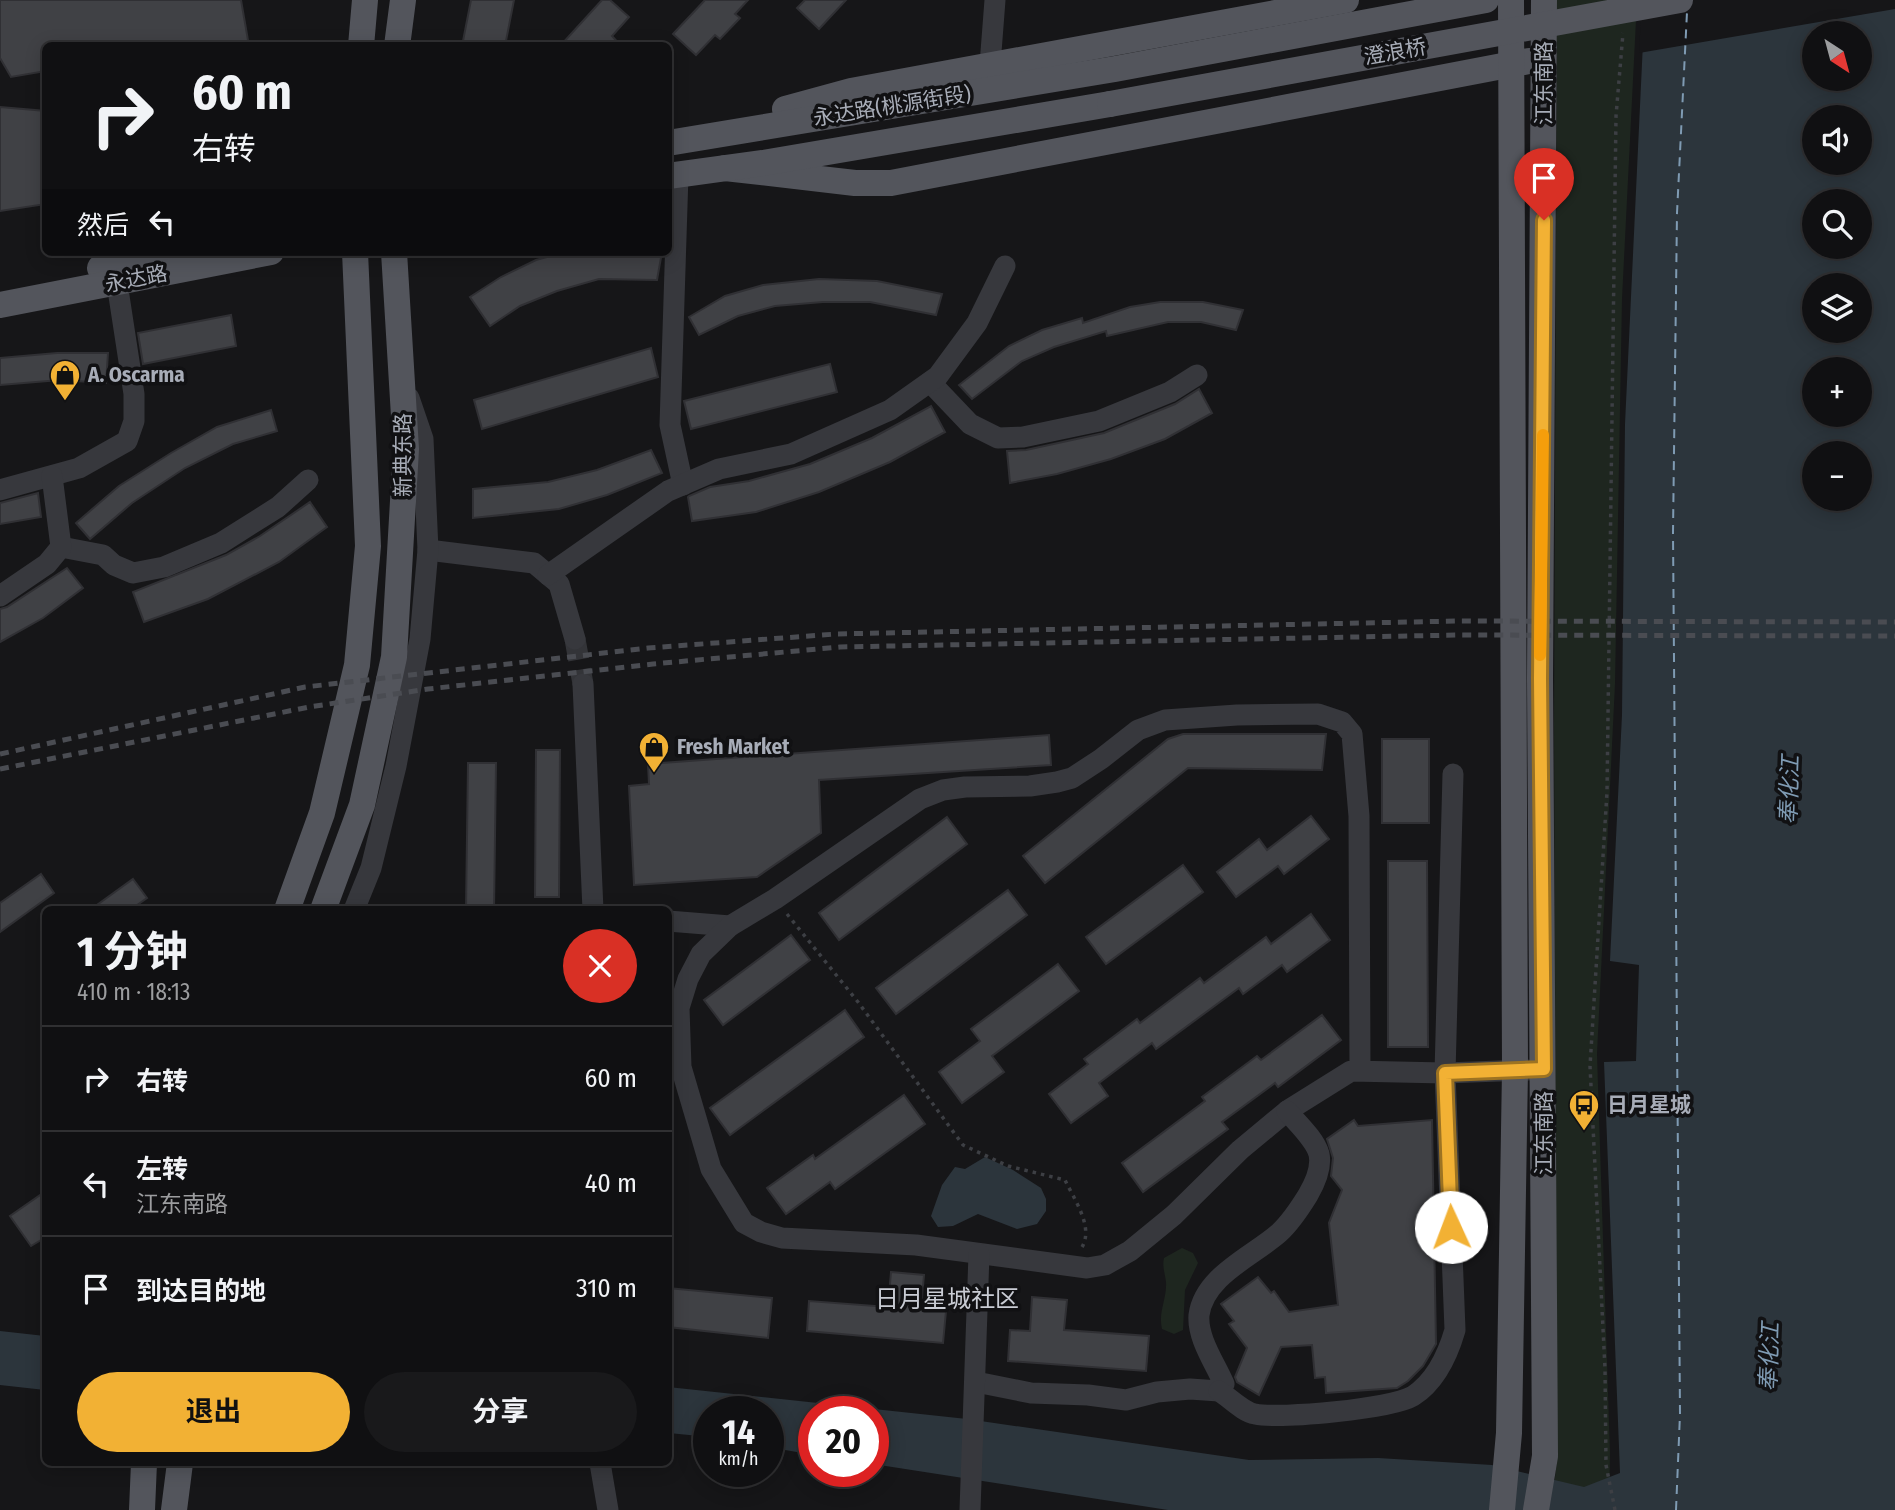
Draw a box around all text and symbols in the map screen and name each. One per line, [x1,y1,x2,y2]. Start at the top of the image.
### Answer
north arrow [1802,21,1872,91]
map controls [1802,21,1872,511]
street label: 澄浪桥 [1362,34,1428,70]
street label: 江东南路 [1531,41,1557,125]
text: 60 m [192,63,292,122]
icon: right [77,70,168,161]
street label: 永达路(桃源街段) [811,81,973,131]
button: sound [1802,105,1872,175]
text: 右转 [192,130,256,168]
pin [1514,148,1574,220]
icon: arrive [1525,159,1563,197]
button: search [1802,189,1872,259]
icon: left [143,203,181,241]
text: 然后 [77,210,129,241]
street label: 永达路 [103,260,169,298]
button: layers [1802,273,1872,343]
button: + [1802,357,1872,427]
shop icon: A. Oscarma [48,358,82,402]
place label: A. Oscarma [87,362,185,388]
street label: 新典东路 [390,413,416,497]
button: − [1802,441,1872,511]
shop icon: Fresh Market [637,730,671,774]
place label: Fresh Market [677,734,790,760]
water label: 奉化江 [1774,752,1804,825]
text: 1 分钟 [77,927,188,977]
button: close [563,929,637,1003]
text: 410 m · 18:13 [77,978,190,1006]
icon: right [77,1060,115,1098]
text: 60 m [584,1063,637,1094]
text: 右转 [136,1066,188,1097]
bus stop icon: 日月星城 [1567,1088,1601,1132]
street label: 江东南路 [1531,1091,1557,1175]
place label: 日月星城 [1607,1092,1691,1118]
text: 左转 [136,1154,188,1185]
icon: left [77,1165,115,1203]
text: 40 m [585,1168,637,1199]
text: 江东南路 [136,1190,228,1218]
position arrow [1414,1190,1488,1264]
icon: arrive [77,1270,115,1308]
text: 310 m [576,1273,637,1304]
text: 到达目的地 [136,1276,266,1307]
district label: 日月星城社区 [875,1285,1019,1313]
water label: 奉化江 [1754,1319,1784,1392]
button: 退出 [77,1372,350,1452]
button: 分享 [364,1372,637,1452]
speed limit sign: 20 [798,1396,889,1487]
text: 14 [722,1411,755,1453]
text: km/h [718,1448,759,1470]

